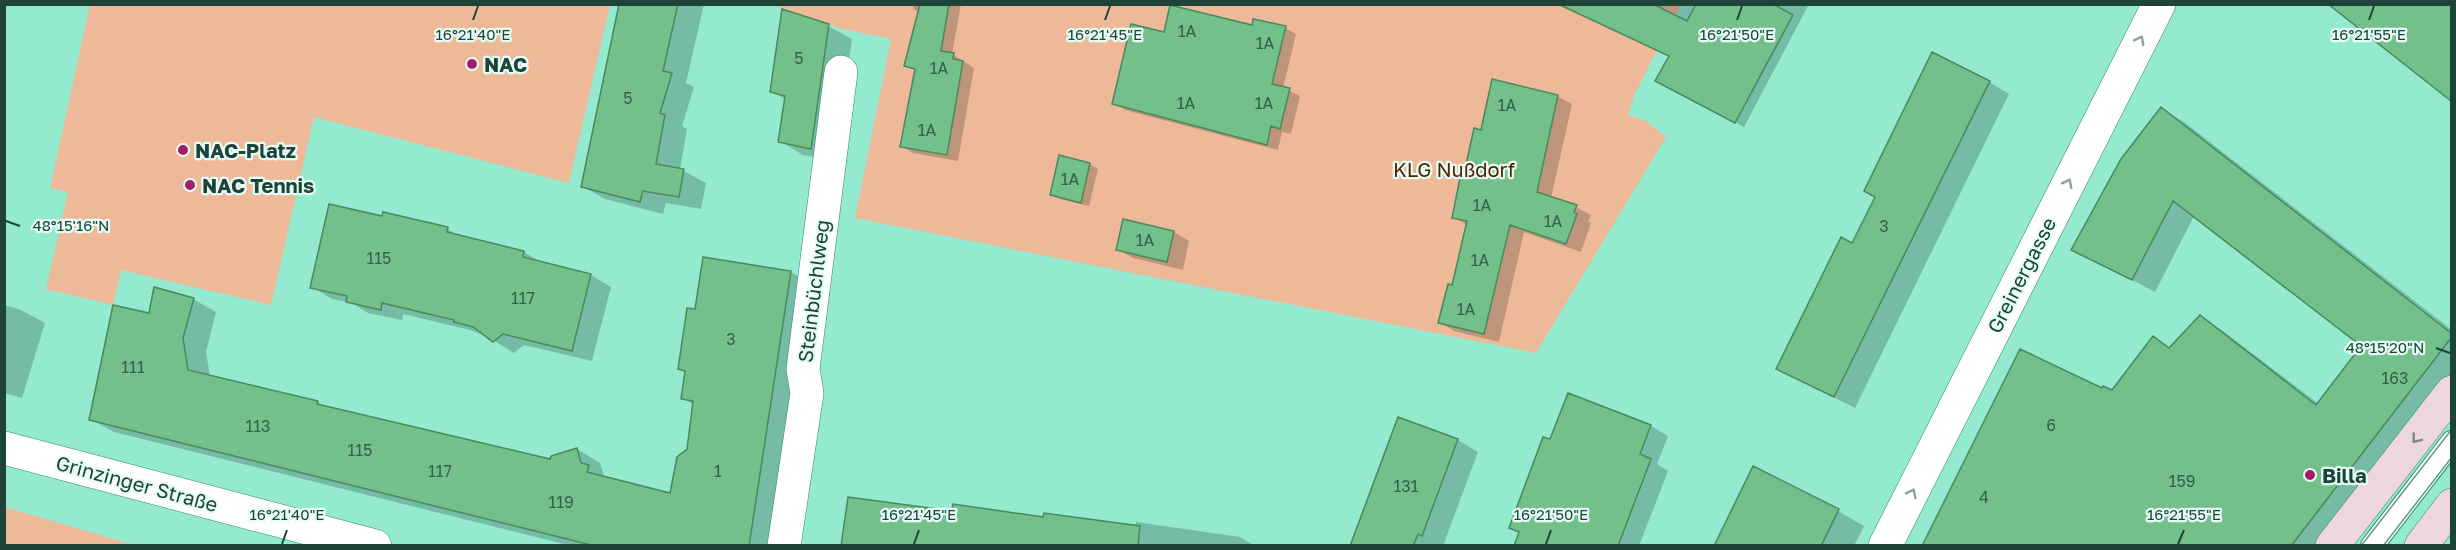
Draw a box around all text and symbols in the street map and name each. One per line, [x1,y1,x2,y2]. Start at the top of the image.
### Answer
house number: 1A [1178,21,1197,41]
text: 16°21'40"E [436,25,510,43]
text: 16°21'45"E [1068,25,1142,43]
text: 16°21'50"E [1700,25,1774,43]
text: 16°21'55"E [2332,25,2406,43]
house number: 1A [1256,33,1275,53]
one-way arrow [2133,36,2144,47]
house number: 5 [794,48,804,68]
place label: NAC [484,52,527,76]
marker: NAC [465,57,479,71]
house number: 1A [930,58,949,78]
house number: 5 [623,88,633,108]
house number: 1A [1177,93,1196,113]
house number: 1A [1255,93,1274,113]
house number: 1A [1498,95,1517,115]
house number: 1A [918,120,937,140]
place label: NAC-Platz [195,138,296,162]
marker: NAC-Platz [176,143,190,157]
park label: KLG Nußdorf [1393,157,1515,181]
house number: 1A [1061,169,1080,189]
place label: NAC Tennis [202,173,314,197]
marker: NAC Tennis [183,178,197,192]
one-way arrow [2060,178,2072,189]
house number: 1A [1473,195,1492,215]
house number: 1A [1544,211,1563,231]
street label: Greinergasse [1982,213,2060,337]
text: 48°15'16"N [32,216,110,234]
house number: 3 [1879,216,1889,236]
street label: Steinbüchlweg [792,218,834,364]
house number: 1A [1136,230,1155,250]
house number: 115 [367,248,391,268]
house number: 1A [1471,250,1490,270]
house number: 117 [511,288,535,308]
house number: 1A [1457,299,1476,319]
house number: 3 [726,329,736,349]
text: 48°15'20"N [2346,338,2424,356]
house number: 111 [121,357,145,377]
house number: 163 [2382,368,2408,388]
house number: 6 [2046,415,2056,435]
house number: 113 [246,416,270,436]
one-way arrow [2412,432,2423,443]
house number: 115 [348,440,372,460]
street label: Grinzinger Straße [53,450,221,516]
house number: 117 [428,461,452,481]
house number: 1 [714,461,722,481]
place label: Billa [2322,463,2367,487]
marker: Billa [2303,468,2317,482]
house number: 159 [2169,471,2195,491]
house number: 131 [1394,476,1419,496]
house number: 4 [1979,487,1989,507]
one-way arrow [1904,489,1916,500]
house number: 119 [548,492,574,512]
text: 16°21'40"E [250,505,324,523]
text: 16°21'45"E [882,505,956,523]
text: 16°21'50"E [1514,505,1588,523]
text: 16°21'55"E [2147,505,2221,523]

